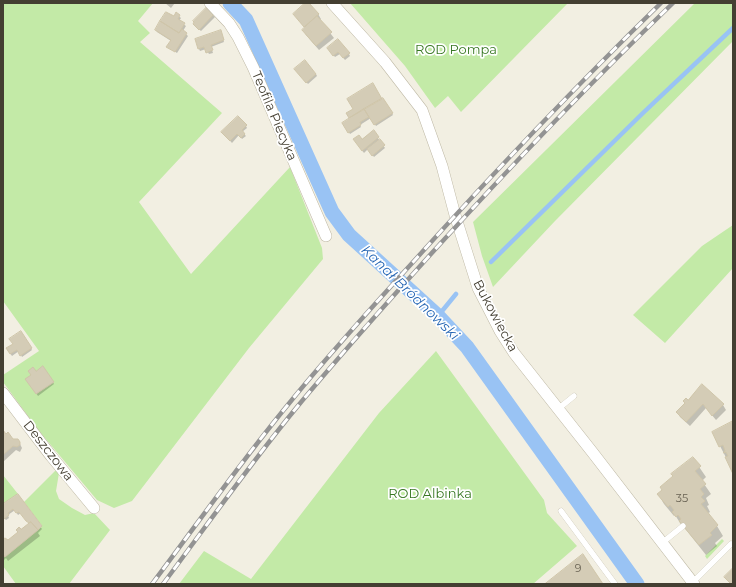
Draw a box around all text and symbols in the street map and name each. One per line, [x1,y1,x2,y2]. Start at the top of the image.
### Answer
park label: ROD Pompa [415,42,497,58]
street label: Teofila Piecyka [248,69,300,163]
water label: Kanał Bródnowski [358,242,462,344]
street label: Bukowiecka [469,277,521,355]
street label: Deszczowa [20,418,76,484]
park label: ROD Albinka [388,486,472,502]
house number: 35 [676,492,688,506]
house number: 9 [575,562,581,576]

